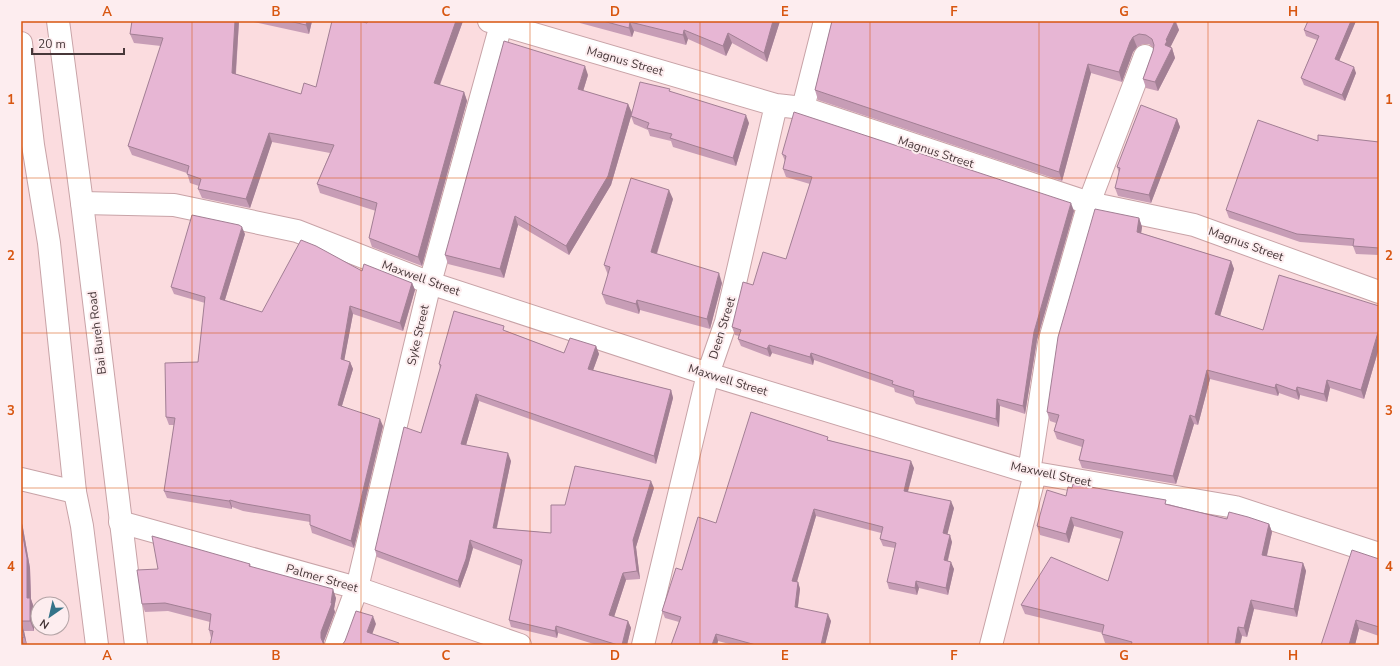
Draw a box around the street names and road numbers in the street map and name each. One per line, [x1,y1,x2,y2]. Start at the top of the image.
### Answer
street label: Magnus Street [585,42,666,80]
street label: Magnus Street [896,132,977,172]
street label: Magnus Street [1206,223,1287,265]
street label: Maxwell Street [380,256,463,300]
street label: Bai Bureh Road [84,291,110,375]
street label: Deen Street [705,294,739,361]
street label: Syke Street [403,302,433,367]
street label: Maxwell Street [686,360,770,400]
street label: Maxwell Street [1009,458,1094,491]
street label: Palmer Street [284,560,361,596]

